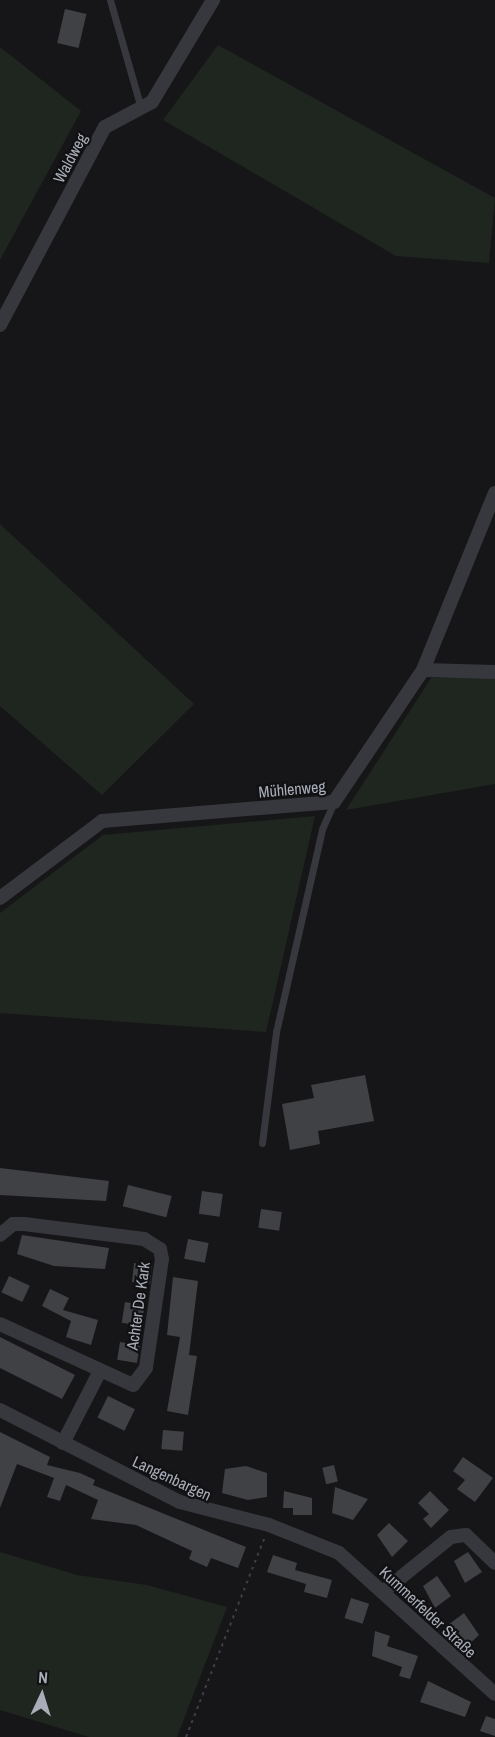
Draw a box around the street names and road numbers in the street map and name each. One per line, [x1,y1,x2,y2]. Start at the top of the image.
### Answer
street label: Waldweg [49,130,91,186]
street label: Mühlenweg [258,777,326,801]
street label: Achter De Kark [122,1261,154,1351]
street label: Langenbargen [130,1451,214,1505]
street label: Kummerfelder Straße [376,1562,480,1662]

